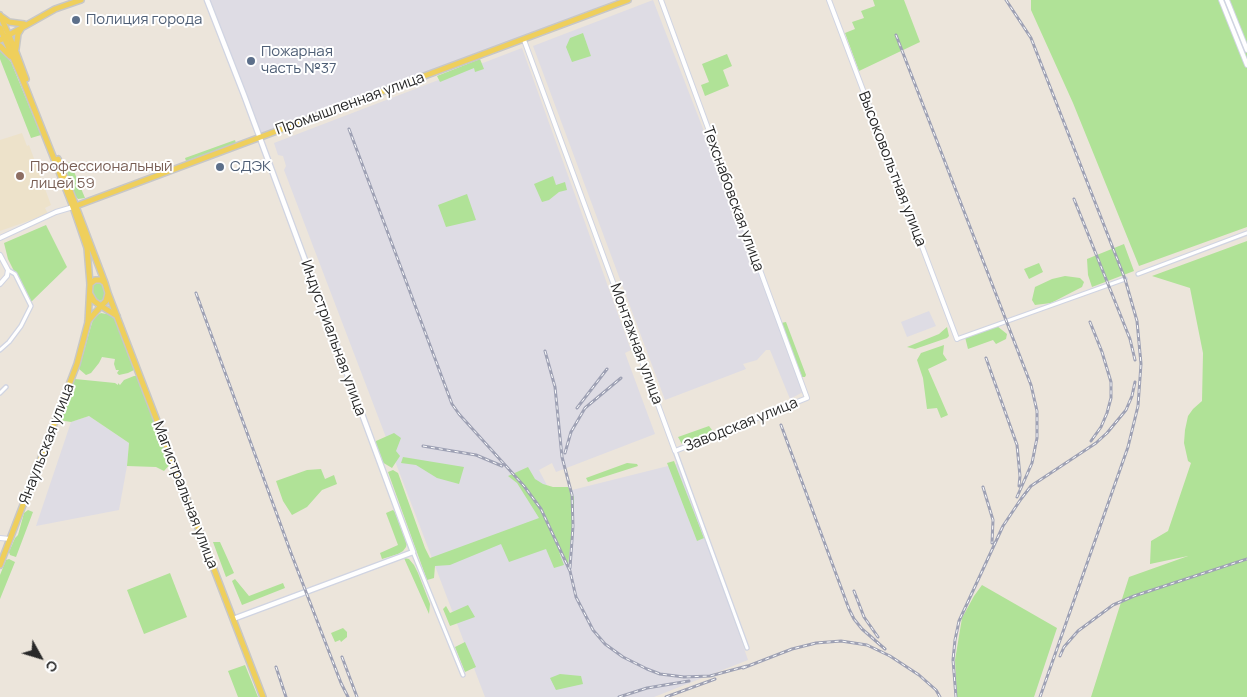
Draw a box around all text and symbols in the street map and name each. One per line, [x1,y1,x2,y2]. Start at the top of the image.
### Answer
place label: Полиция города [86,11,202,29]
marker: Полиция города [70,14,82,26]
place label: Пожарная часть №37 [261,43,337,78]
marker: Пожарная часть №37 [245,55,257,67]
street label: Промышленная улица [273,69,427,139]
street label: Высоковольтная улица [854,89,930,249]
street label: Техснабовская улица [698,124,768,274]
place label: Профессиональный лицей 59 [30,158,173,193]
place label: СДЭК [230,158,271,176]
marker: СДЭК [214,161,226,173]
marker: Профессиональный лицей 59 [14,170,26,182]
street label: Индустриальная улица [296,258,370,418]
street label: Монтажная улица [606,281,666,407]
street label: Янаульская улица [16,381,78,507]
street label: Заводская улица [682,394,800,456]
street label: Магистральная улица [149,419,221,571]
north arrow [15,632,65,682]
text: С [41,657,63,677]

